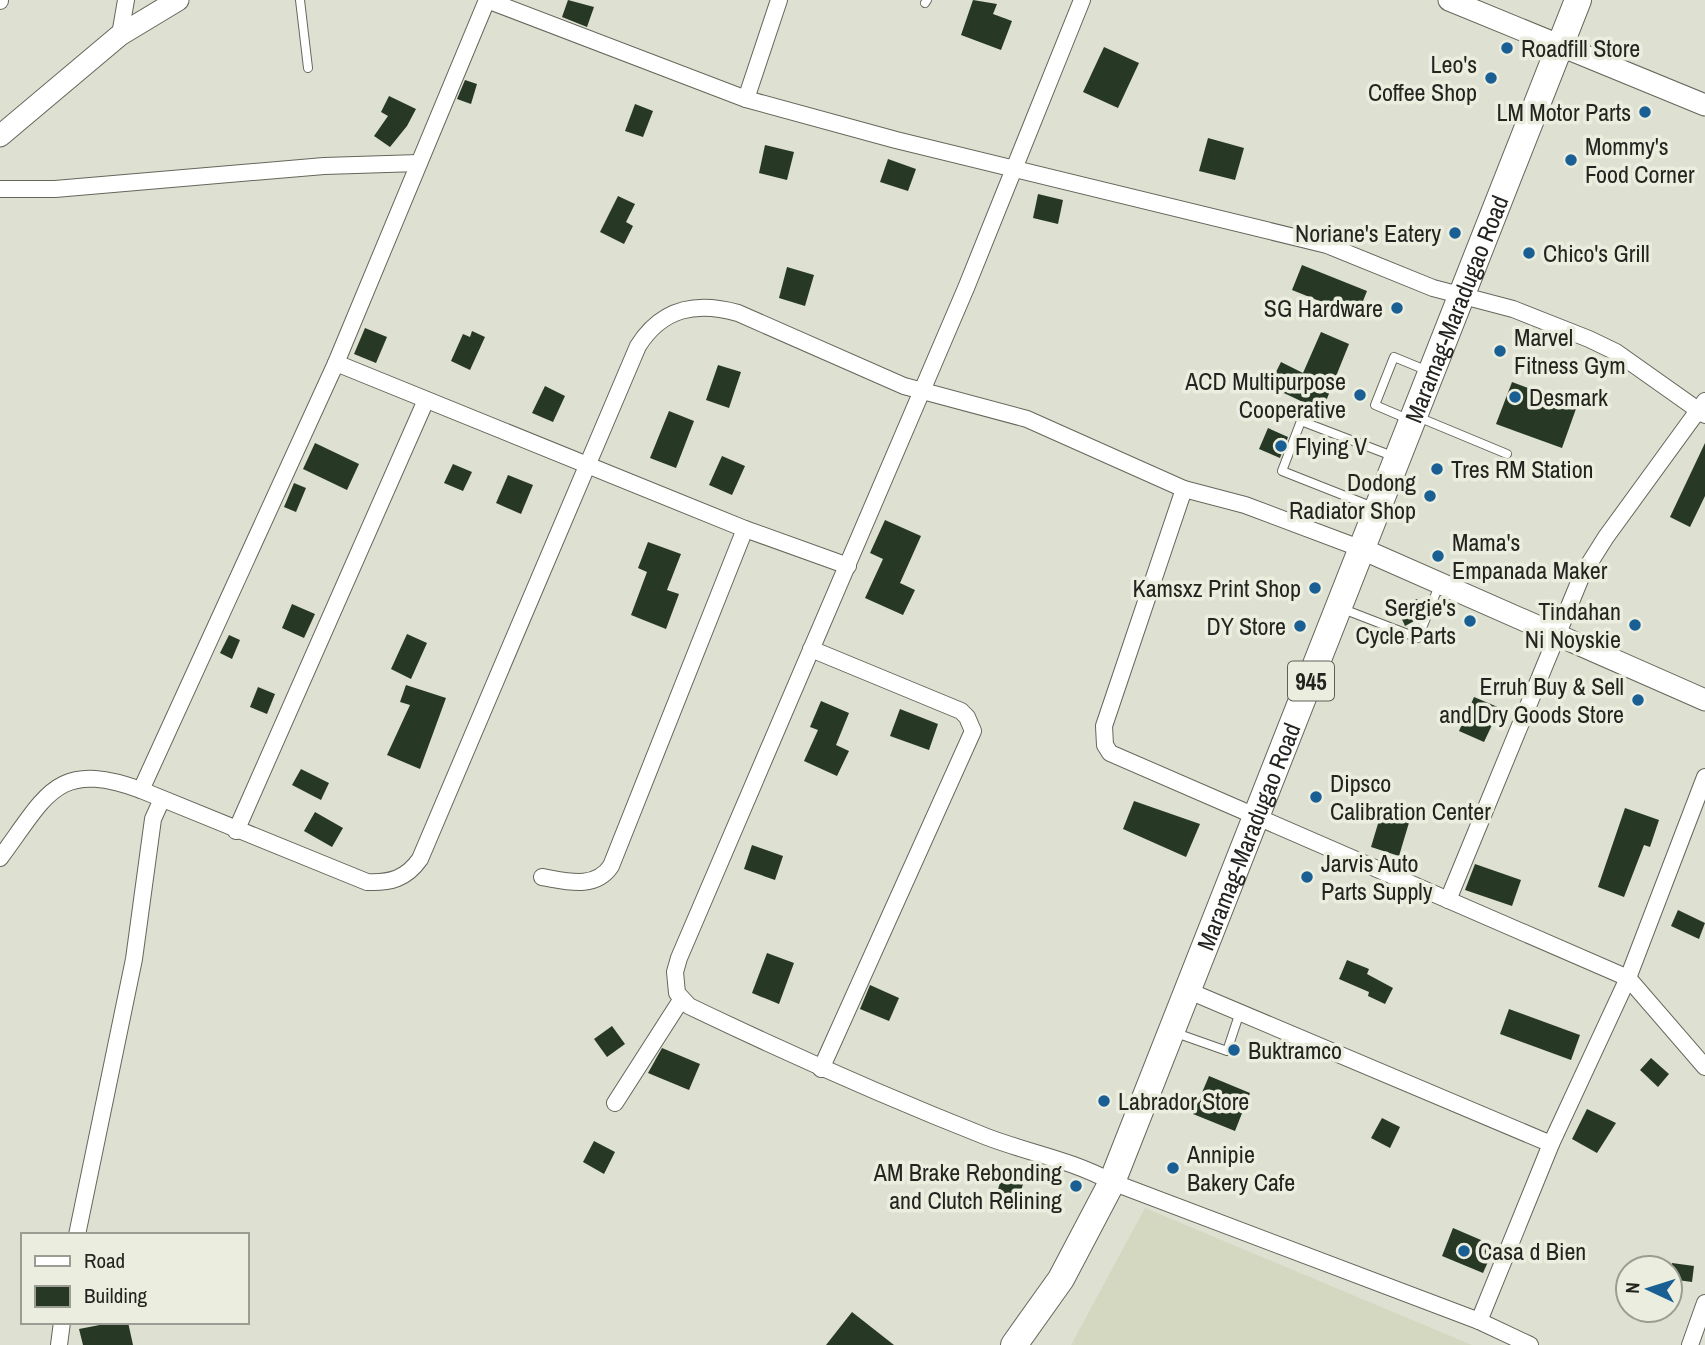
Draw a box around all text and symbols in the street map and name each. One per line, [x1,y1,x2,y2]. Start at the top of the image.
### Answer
place label: Roadfill Store [1521,32,1640,64]
marker: Roadfill Store [1499,40,1515,56]
place label: Leo's Coffee Shop [1368,48,1477,108]
marker: Leo's Coffee Shop [1483,70,1499,86]
place label: LM Motor Parts [1496,96,1631,128]
marker: LM Motor Parts [1637,104,1653,120]
place label: Mommy's Food Corner [1585,130,1695,190]
marker: Mommy's Food Corner [1563,152,1579,168]
street label: Maramag-Maradugao Road [1397,191,1515,427]
place label: Noriane's Eatery [1295,217,1441,249]
marker: Noriane's Eatery [1447,225,1463,241]
place label: Chico's Grill [1543,237,1650,269]
marker: Chico's Grill [1521,245,1537,261]
place label: SG Hardware [1264,292,1383,324]
marker: SG Hardware [1389,300,1405,316]
place label: Marvel Fitness Gym [1514,321,1626,381]
marker: Marvel Fitness Gym [1492,343,1508,359]
place label: ACD Multipurpose Cooperative [1184,365,1346,425]
place label: Desmark [1529,381,1608,413]
marker: ACD Multipurpose Cooperative [1352,387,1368,403]
marker: Desmark [1507,389,1523,405]
place label: Flying V [1295,430,1367,462]
marker: Flying V [1273,438,1289,454]
place label: Tres RM Station [1451,453,1594,485]
marker: Tres RM Station [1429,461,1445,477]
place label: Dodong Radiator Shop [1289,466,1416,526]
marker: Dodong Radiator Shop [1422,488,1438,504]
place label: Mama's Empanada Maker [1452,526,1608,586]
marker: Mama's Empanada Maker [1430,548,1446,564]
place label: Kamsxz Print Shop [1133,572,1301,604]
marker: Kamsxz Print Shop [1307,580,1323,596]
place label: Sergie's Cycle Parts [1355,591,1456,651]
place label: Tindahan Ni Noyskie [1525,595,1621,655]
place label: DY Store [1206,610,1286,642]
marker: Sergie's Cycle Parts [1462,613,1478,629]
marker: Tindahan Ni Noyskie [1627,617,1643,633]
marker: DY Store [1292,618,1308,634]
road number: 945 [1288,662,1334,701]
place label: Erruh Buy & Sell and Dry Goods Store [1439,670,1624,730]
marker: Erruh Buy & Sell and Dry Goods Store [1630,692,1646,708]
street label: Maramag-Maradugao Road [1189,718,1307,955]
place label: Dipsco Calibration Center [1330,767,1491,827]
marker: Dipsco Calibration Center [1308,789,1324,805]
place label: Jarvis Auto Parts Supply [1321,847,1433,907]
marker: Jarvis Auto Parts Supply [1299,869,1315,885]
place label: Buktramco [1248,1034,1342,1066]
marker: Buktramco [1226,1042,1242,1058]
place label: Labrador Store [1118,1085,1249,1117]
marker: Labrador Store [1096,1093,1112,1109]
place label: Annipie Bakery Cafe [1186,1138,1295,1198]
place label: AM Brake Rebonding and Clutch Relining [873,1156,1062,1216]
marker: Annipie Bakery Cafe [1165,1160,1181,1176]
marker: AM Brake Rebonding and Clutch Relining [1068,1178,1084,1194]
legend [21,1233,248,1324]
place label: Casa d Bien [1478,1235,1586,1267]
marker: Casa d Bien [1456,1243,1472,1259]
text: Road [84,1246,125,1275]
north arrow [1614,1254,1684,1324]
text: Building [84,1281,148,1310]
text: N [1619,1281,1645,1294]

